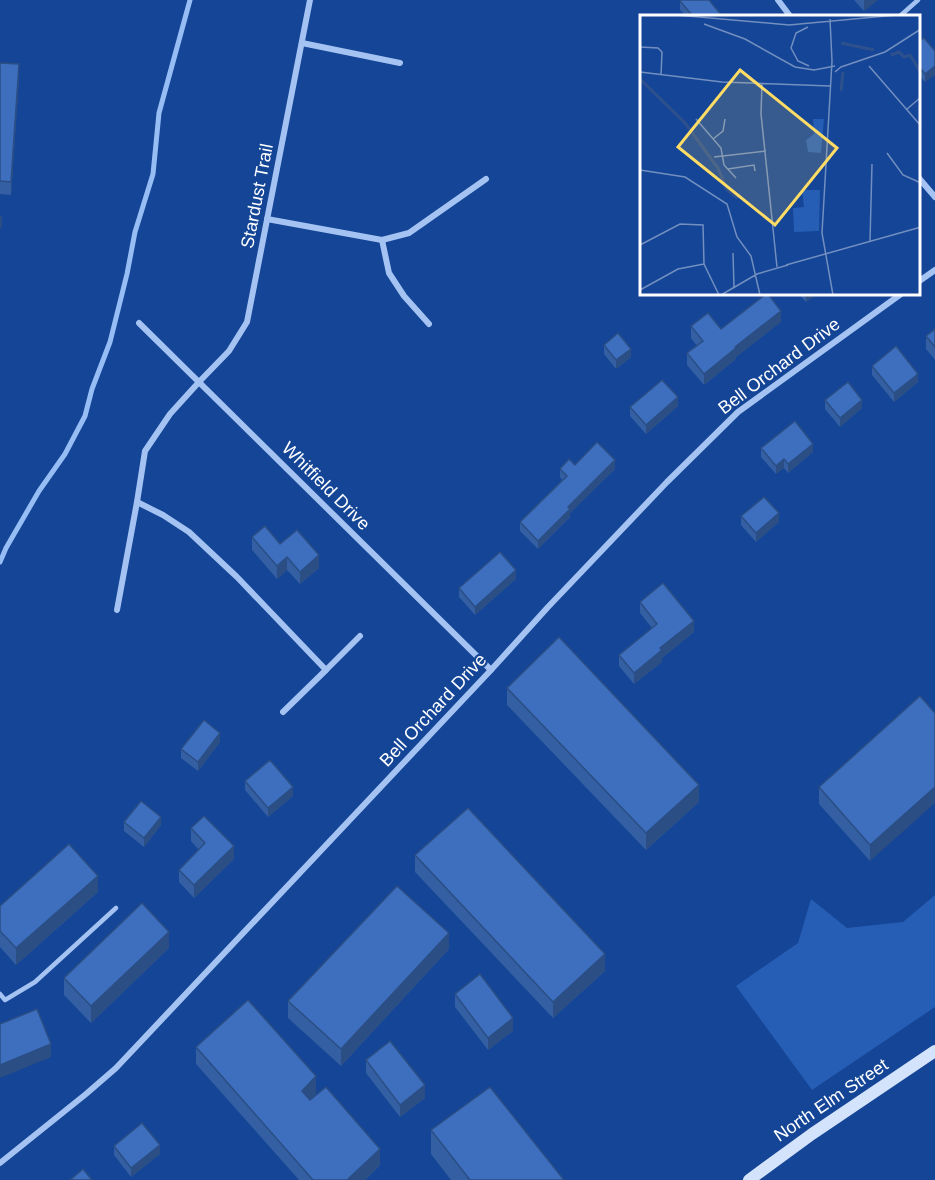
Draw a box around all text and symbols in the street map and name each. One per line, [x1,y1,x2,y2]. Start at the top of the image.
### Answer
inset map [640,15,920,296]
street label: Stardust Trail [237,142,277,250]
street label: Bell Orchard Drive [714,314,844,418]
street label: Whitfield Drive [278,438,374,534]
street label: Bell Orchard Drive [376,649,490,771]
street label: North Elm Street [770,1055,892,1145]

